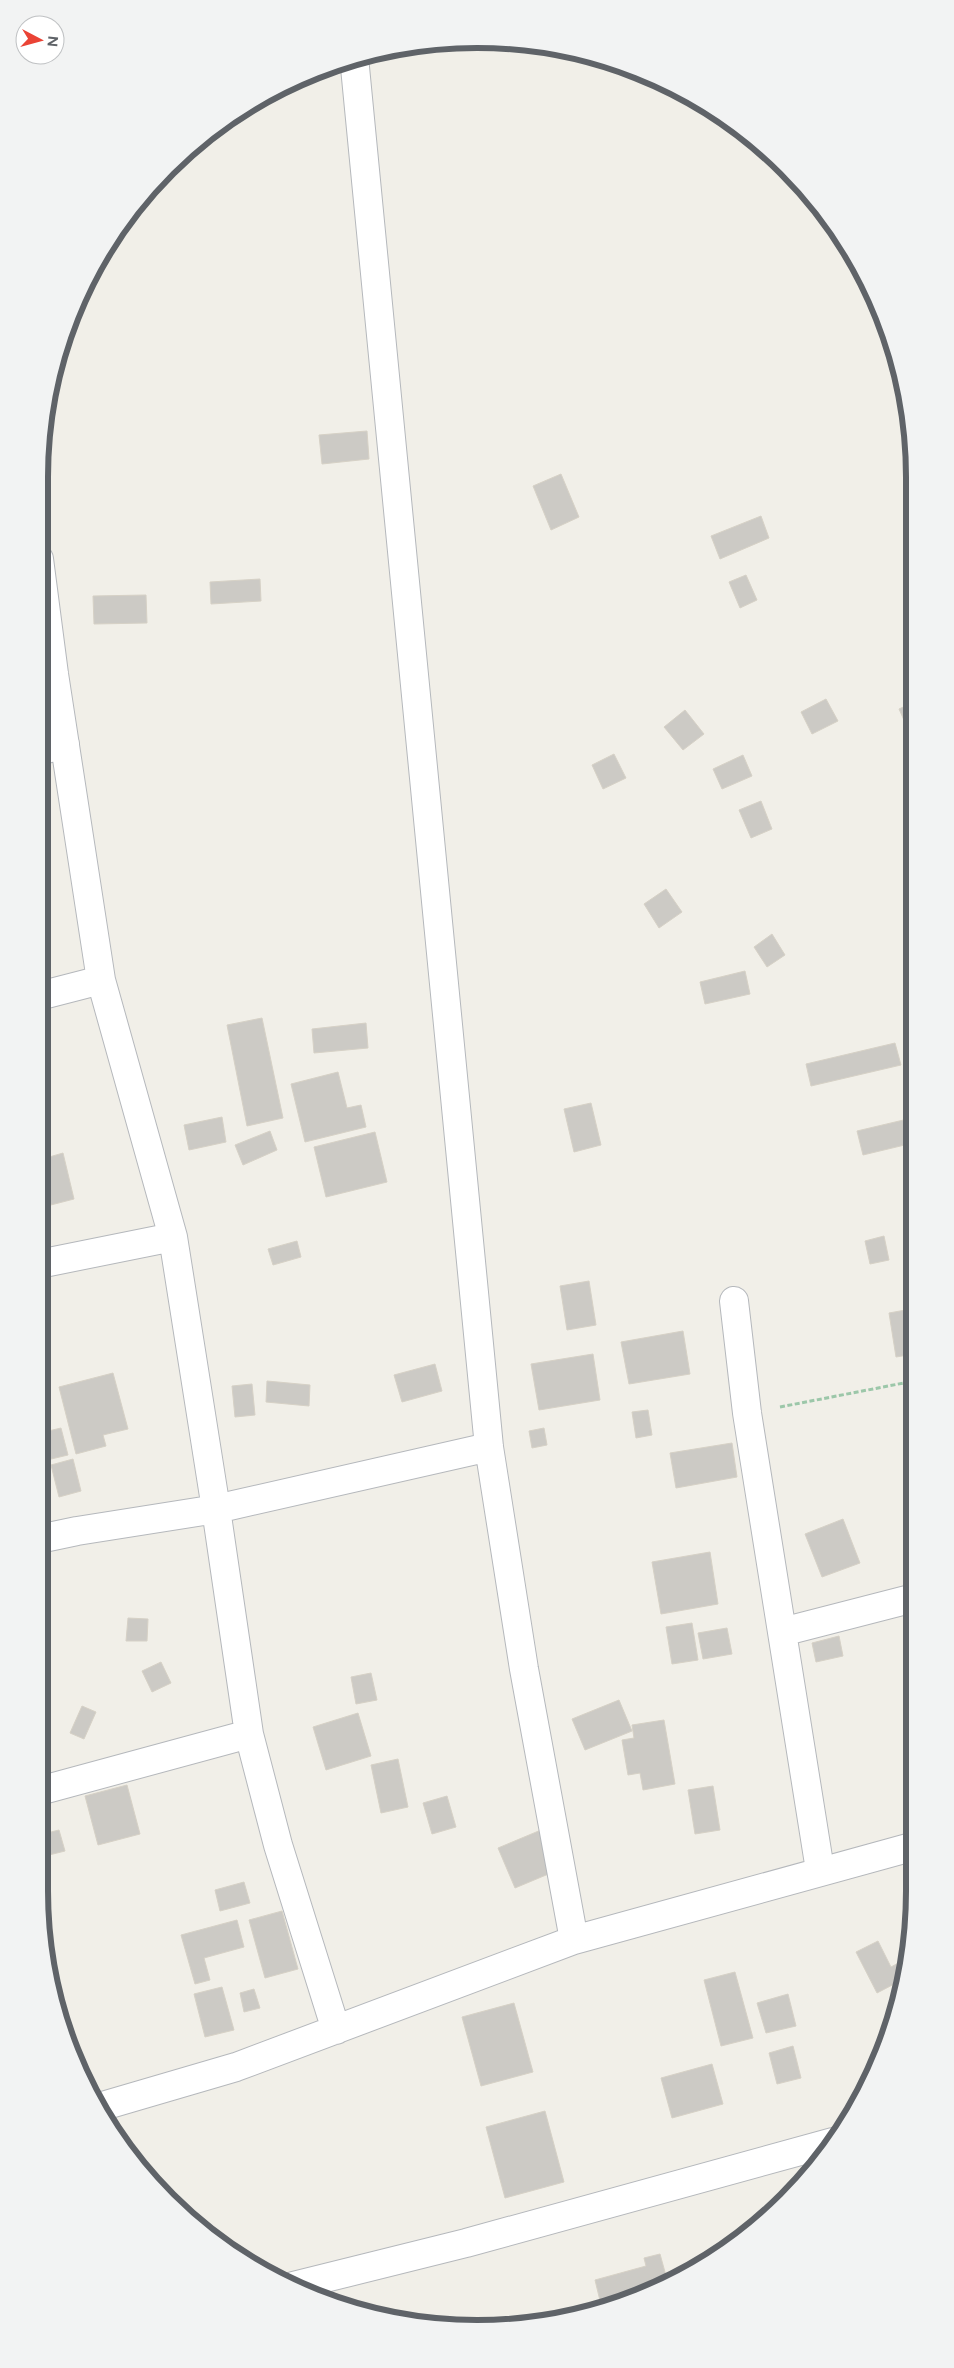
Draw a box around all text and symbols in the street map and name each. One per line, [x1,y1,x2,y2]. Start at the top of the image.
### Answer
north arrow [15,15,65,65]
text: N [43,35,61,48]

